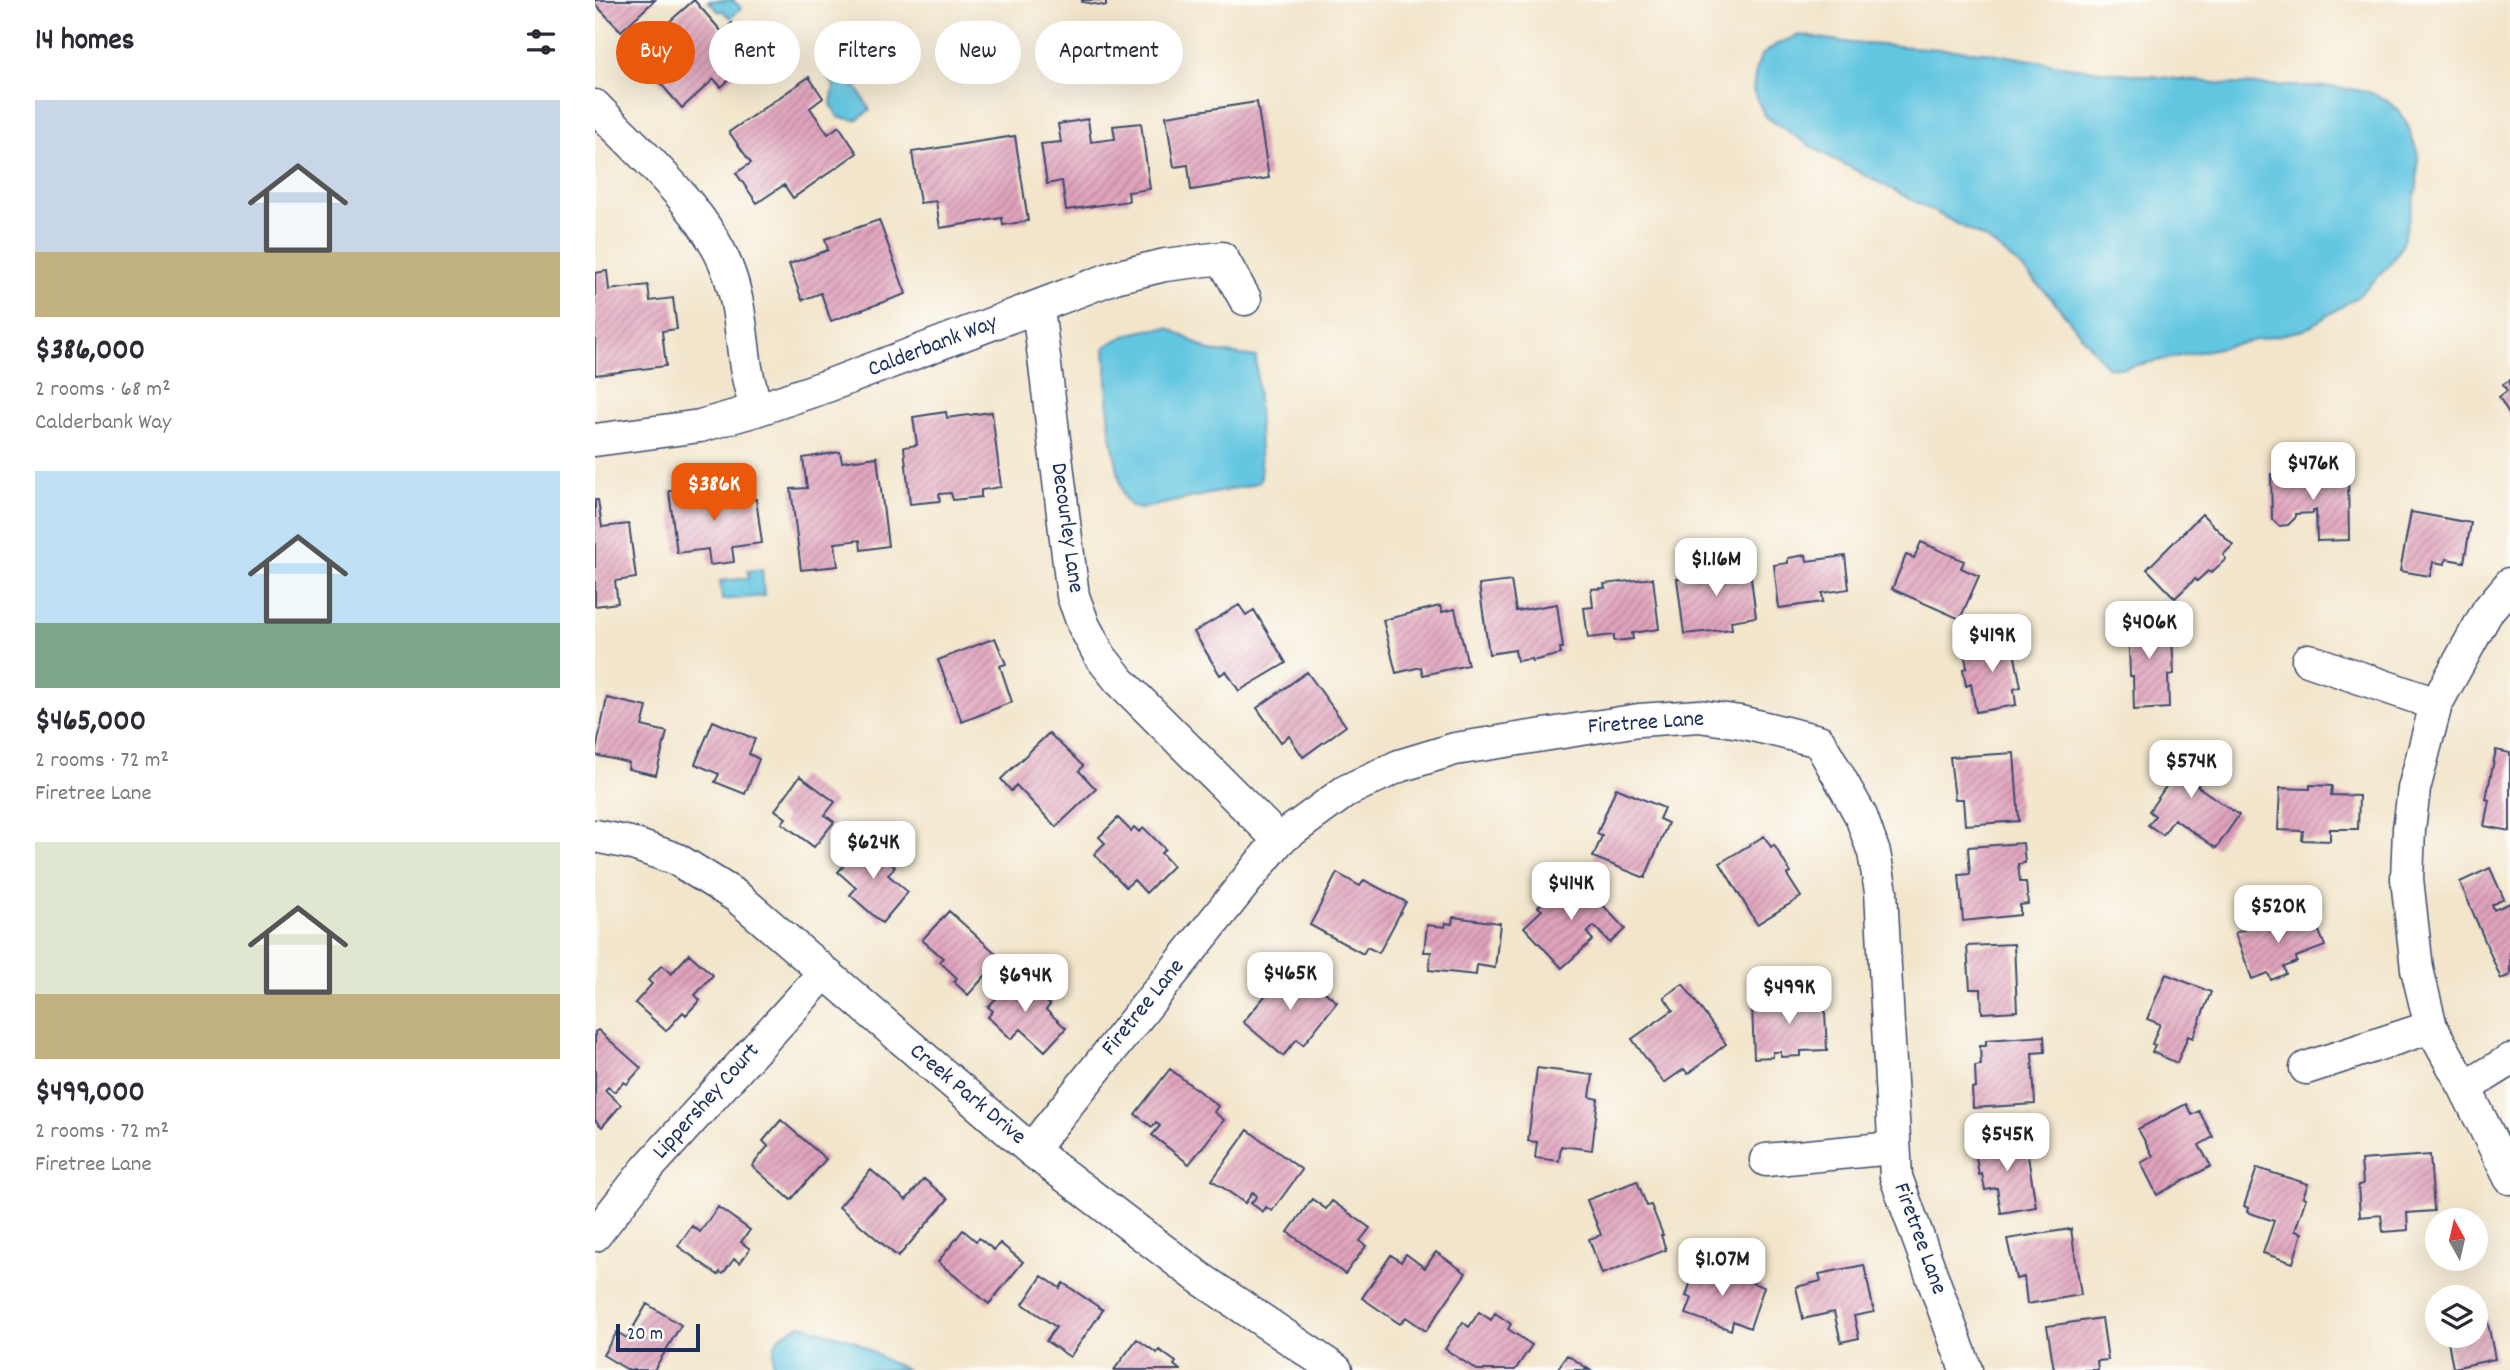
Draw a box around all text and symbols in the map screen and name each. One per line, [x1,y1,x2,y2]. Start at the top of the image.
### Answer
text: 14 homes [35,21,134,64]
chip: Buy [616,21,695,84]
chip: Rent [709,21,800,84]
chip: Filters [814,21,921,84]
chip: New [935,21,1021,84]
chip: Apartment [1035,21,1183,84]
icon: filters [522,23,560,61]
icon: home [235,145,361,271]
street label: Calderbank Way [863,307,1003,387]
text: $386,000 [35,331,145,374]
text: 2 rooms · 68 m² [35,374,171,407]
text: Calderbank Way [35,407,171,440]
pin: $476K [2264,442,2362,502]
text: $476K [2287,448,2339,481]
street label: Decourley Lane [1041,461,1091,595]
pin: $386K [665,463,763,523]
text: $386K [688,469,741,502]
icon: home [235,516,361,642]
pin: $1.16M [1659,538,1773,598]
text: $1.16M [1691,544,1741,577]
pin: $406K [2100,602,2198,661]
text: $406K [2121,607,2177,640]
pin: $419K [1943,614,2041,674]
text: $419K [1968,620,2016,653]
text: $465,000 [35,702,146,745]
street label: Firetree Lane [1587,703,1705,745]
pin: $574K [2142,740,2240,800]
text: 2 rooms · 72 m² [35,745,169,778]
text: $574K [2165,746,2217,779]
text: Firetree Lane [35,778,152,811]
pin: $624K [824,822,922,881]
text: $624K [846,827,900,860]
pin: $414K [1522,862,1620,922]
text: $414K [1548,868,1594,901]
pin: $520K [2229,886,2327,945]
icon: home [235,887,361,1013]
text: $520K [2250,891,2306,924]
street label: Firetree Lane [1094,952,1194,1064]
pin: $465K [1241,953,1339,1012]
pin: $694K [976,954,1074,1014]
text: $465K [1263,958,1317,991]
text: $694K [998,960,1052,993]
pin: $499K [1740,967,1838,1026]
text: $499K [1763,972,1815,1005]
street label: Lippershey Court [646,1036,768,1168]
street label: Creek Park Drive [901,1036,1033,1154]
text: $499,000 [35,1073,145,1116]
pin: $545K [1958,1114,2056,1173]
text: 2 rooms · 72 m² [35,1116,169,1149]
text: $545K [1980,1119,2034,1152]
text: Firetree Lane [35,1149,152,1182]
street label: Firetree Lane [1884,1179,1954,1299]
north arrow [2425,1208,2489,1270]
map controls [2425,1208,2488,1348]
pin: $1.07M [1665,1238,1779,1298]
text: $1.07M [1694,1244,1750,1277]
button: layers [2425,1285,2488,1348]
scale bar [616,1321,700,1353]
text: 20 m [627,1322,663,1349]

